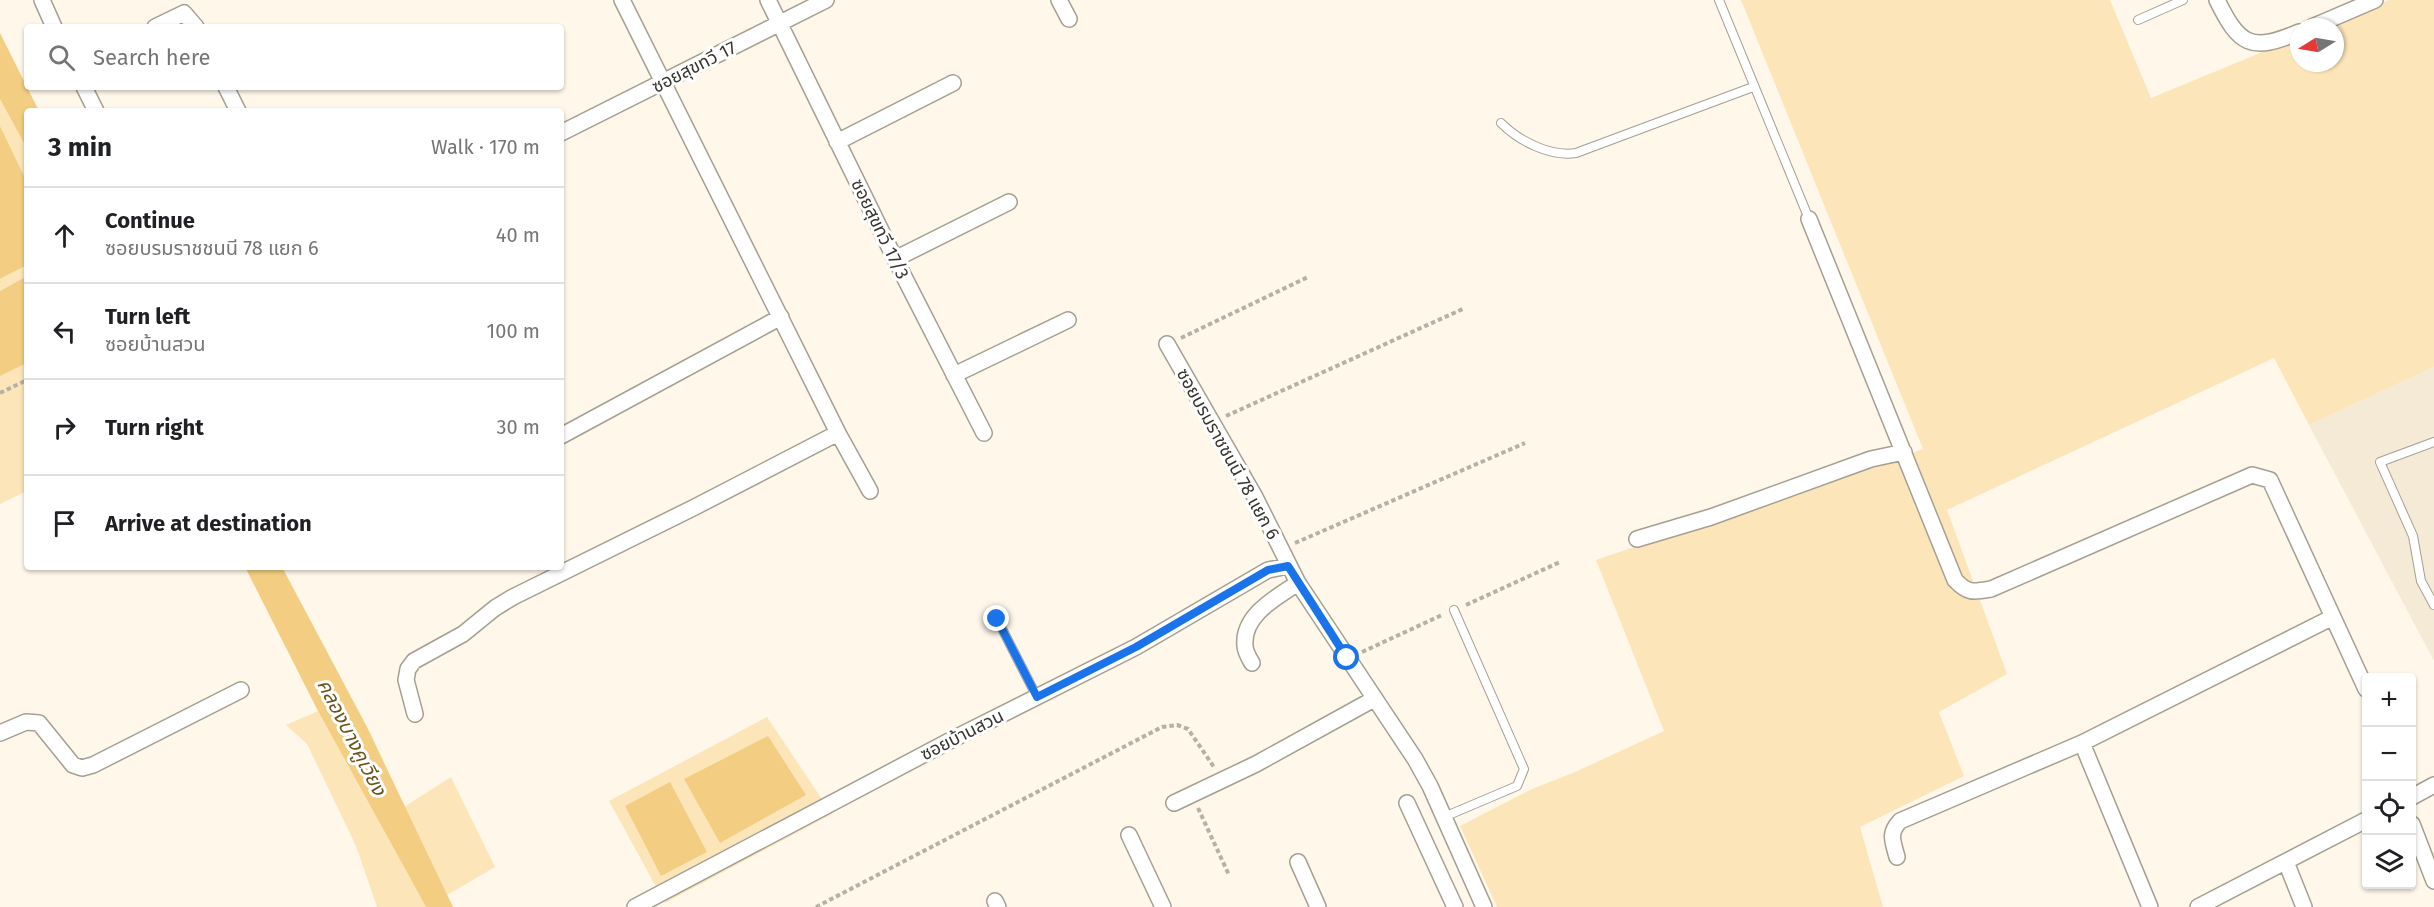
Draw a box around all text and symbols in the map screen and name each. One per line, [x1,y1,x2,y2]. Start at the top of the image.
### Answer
north arrow [2290,18,2344,72]
search box [24,24,564,90]
street label: ซอยสุขทวี 17 [648,36,740,98]
icon: search [45,41,78,74]
text: Search here [93,44,211,71]
text: 3 min [48,132,112,163]
text: Walk · 170 m [431,135,540,159]
street label: ซอยสุขทวี 17/3 [846,175,914,283]
text: Continue [105,207,195,234]
icon: ahead [48,219,81,252]
text: 40 m [496,223,540,247]
text: ซอยบรมราชชนนี 78 แยก 6 [105,236,319,260]
text: Turn left [105,303,190,330]
icon: left [48,315,81,348]
text: 100 m [487,319,540,343]
text: ซอยบ้านสวน [105,332,205,356]
street label: ซอยบรมราชชนนี 78 แยก 6 [1172,365,1284,543]
icon: right [48,411,81,444]
text: Turn right [105,414,204,441]
text: 30 m [496,415,540,439]
icon: arrive [48,507,81,540]
text: Arrive at destination [105,510,312,537]
route end [983,605,1009,631]
route start [1333,644,1359,670]
map controls [2362,673,2416,889]
button: + [2362,673,2416,727]
water label: คลองบางคูเวียง [312,675,392,801]
street label: ซอยบ้านสวน [917,705,1007,765]
button: − [2362,727,2416,781]
button: locate [2362,781,2416,835]
button: layers [2362,835,2416,889]

